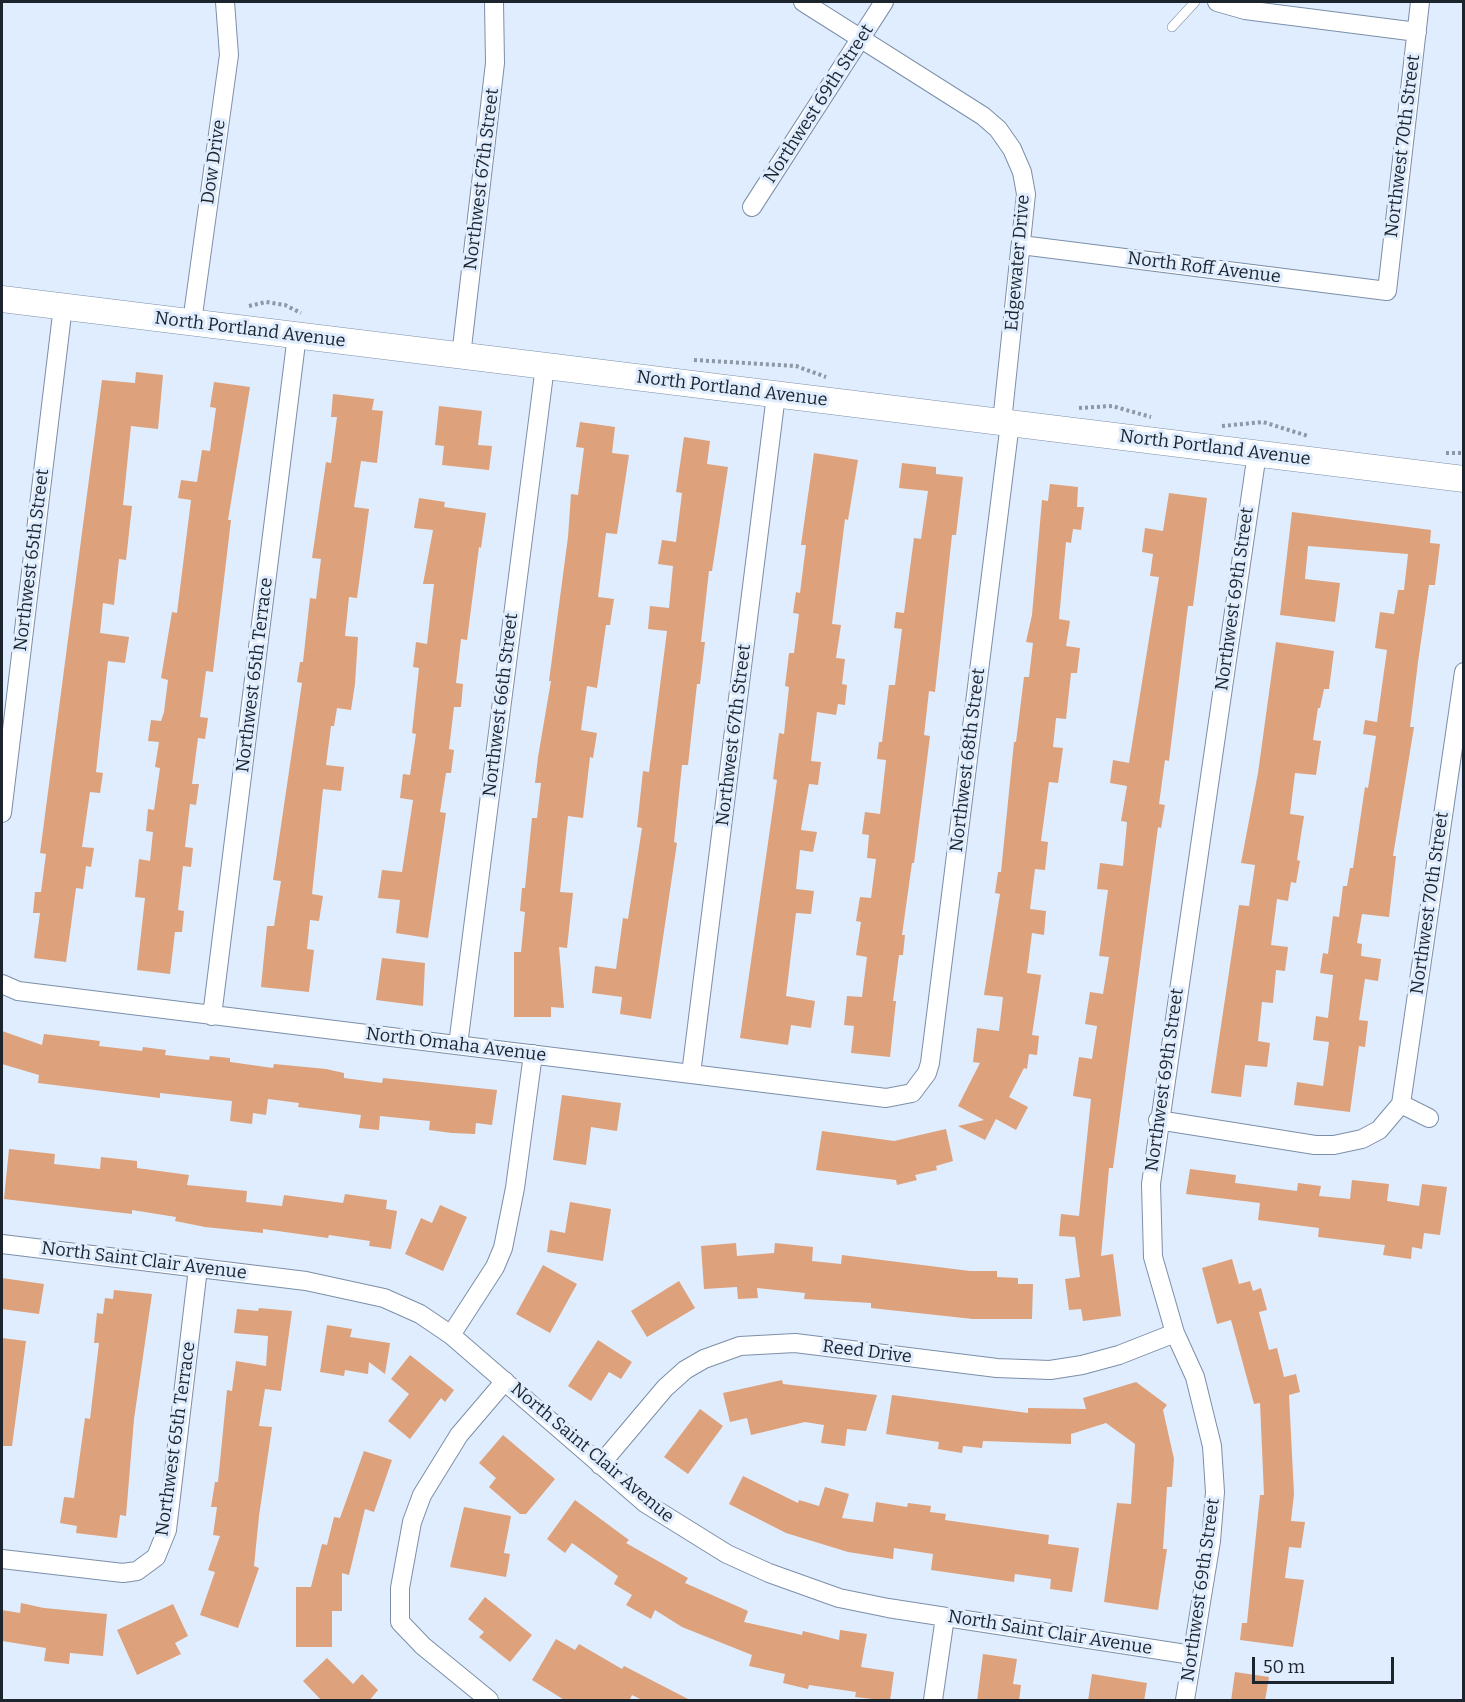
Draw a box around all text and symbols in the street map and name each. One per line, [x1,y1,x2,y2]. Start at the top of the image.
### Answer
street label: Northwest 69th Street [760,21,878,187]
street label: Northwest 70th Street [1381,53,1425,239]
street label: Northwest 67th Street [460,87,504,271]
street label: Dow Drive [197,118,231,206]
street label: Edgewater Drive [1001,194,1035,332]
street label: North Roff Avenue [1126,248,1282,288]
street label: North Portland Avenue [153,308,347,352]
street label: North Portland Avenue [635,367,829,411]
street label: North Portland Avenue [1118,426,1312,470]
street label: Northwest 65th Street [10,467,54,653]
street label: Northwest 69th Street [1211,506,1259,692]
street label: Northwest 65th Terrace [232,576,278,774]
street label: Northwest 66th Street [479,612,523,798]
street label: Northwest 67th Street [712,643,756,827]
street label: Northwest 68th Street [946,667,990,853]
street label: Northwest 70th Street [1406,810,1454,996]
street label: Northwest 69th Street [1141,987,1189,1173]
street label: North Omaha Avenue [365,1023,547,1067]
street label: North Saint Clair Avenue [40,1238,248,1284]
street label: Reed Drive [821,1336,913,1368]
street label: Northwest 65th Terrace [152,1340,200,1538]
street label: North Saint Clair Avenue [506,1378,678,1528]
street label: Northwest 69th Street [1177,1497,1225,1683]
street label: North Saint Clair Avenue [946,1606,1154,1660]
scale bar [1255,1645,1398,1683]
text: 50 m [1263,1656,1305,1678]

